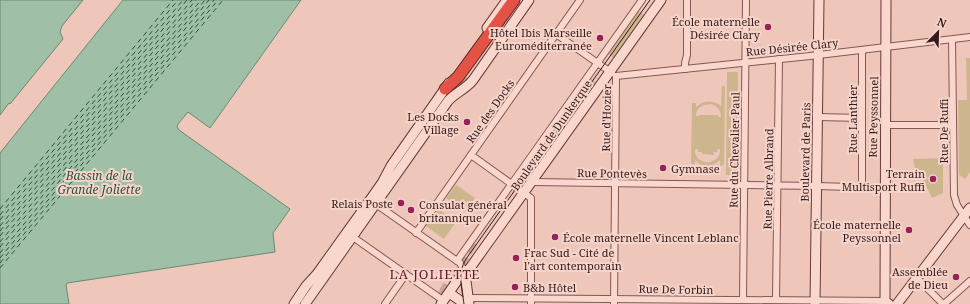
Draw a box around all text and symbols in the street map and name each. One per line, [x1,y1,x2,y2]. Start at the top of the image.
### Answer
north arrow [918,12,958,52]
place label: École maternelle Désirée Clary [672,14,761,42]
text: N [935,14,949,31]
marker: École maternelle Désirée Clary [763,22,773,32]
place label: Hôtel Ibis Marseille Euroméditerranée [490,25,592,53]
marker: Hôtel Ibis Marseille Euroméditerranée [595,33,605,43]
street label: Rue Désirée Clary [745,35,840,59]
street label: Rue des Docks [462,76,518,146]
street label: Rue Peyssonnel [865,76,881,158]
street label: Boulevard de Dunkerque [507,77,595,193]
street label: Rue d'Hozier [598,83,614,152]
street label: Rue Lanthier [845,84,860,153]
street label: Rue du Chevalier Paul [725,91,743,208]
street label: Rue De Ruffi [936,99,951,163]
street label: Boulevard de Paris [797,102,813,202]
place label: Les Docks Village [407,109,459,137]
marker: Les Docks Village [462,117,472,127]
street label: Rue Pierre Albrand [760,128,776,230]
place label: Gymnase [671,161,720,176]
marker: Gymnase [658,163,668,173]
street label: Rue Pontevès [577,165,647,181]
place label: Terrain Multisport Ruffi [842,166,925,194]
water label: Bassin de la Grande Joliette [57,167,141,198]
marker: Terrain Multisport Ruffi [928,174,938,184]
place label: Relais Poste [331,196,393,211]
place label: Consulat général britannique [419,197,507,225]
marker: Relais Poste [396,198,406,208]
marker: Consulat général britannique [406,205,416,215]
place label: École maternelle Peyssonnel [813,217,902,245]
marker: École maternelle Peyssonnel [904,225,914,235]
place label: École maternelle Vincent Leblanc [563,230,739,245]
marker: École maternelle Vincent Leblanc [550,232,560,242]
place label: Frac Sud - Cité de l'art contemporain [524,245,622,273]
marker: Frac Sud - Cité de l'art contemporain [511,253,521,263]
place label: Assemblée de Dieu [892,264,948,292]
district label: LA JOLIETTE [390,265,480,283]
marker: Assemblée de Dieu [951,272,961,282]
place label: B&b Hôtel [523,280,577,295]
street label: Rue De Forbin [639,281,713,297]
marker: B&b Hôtel [510,282,520,292]

